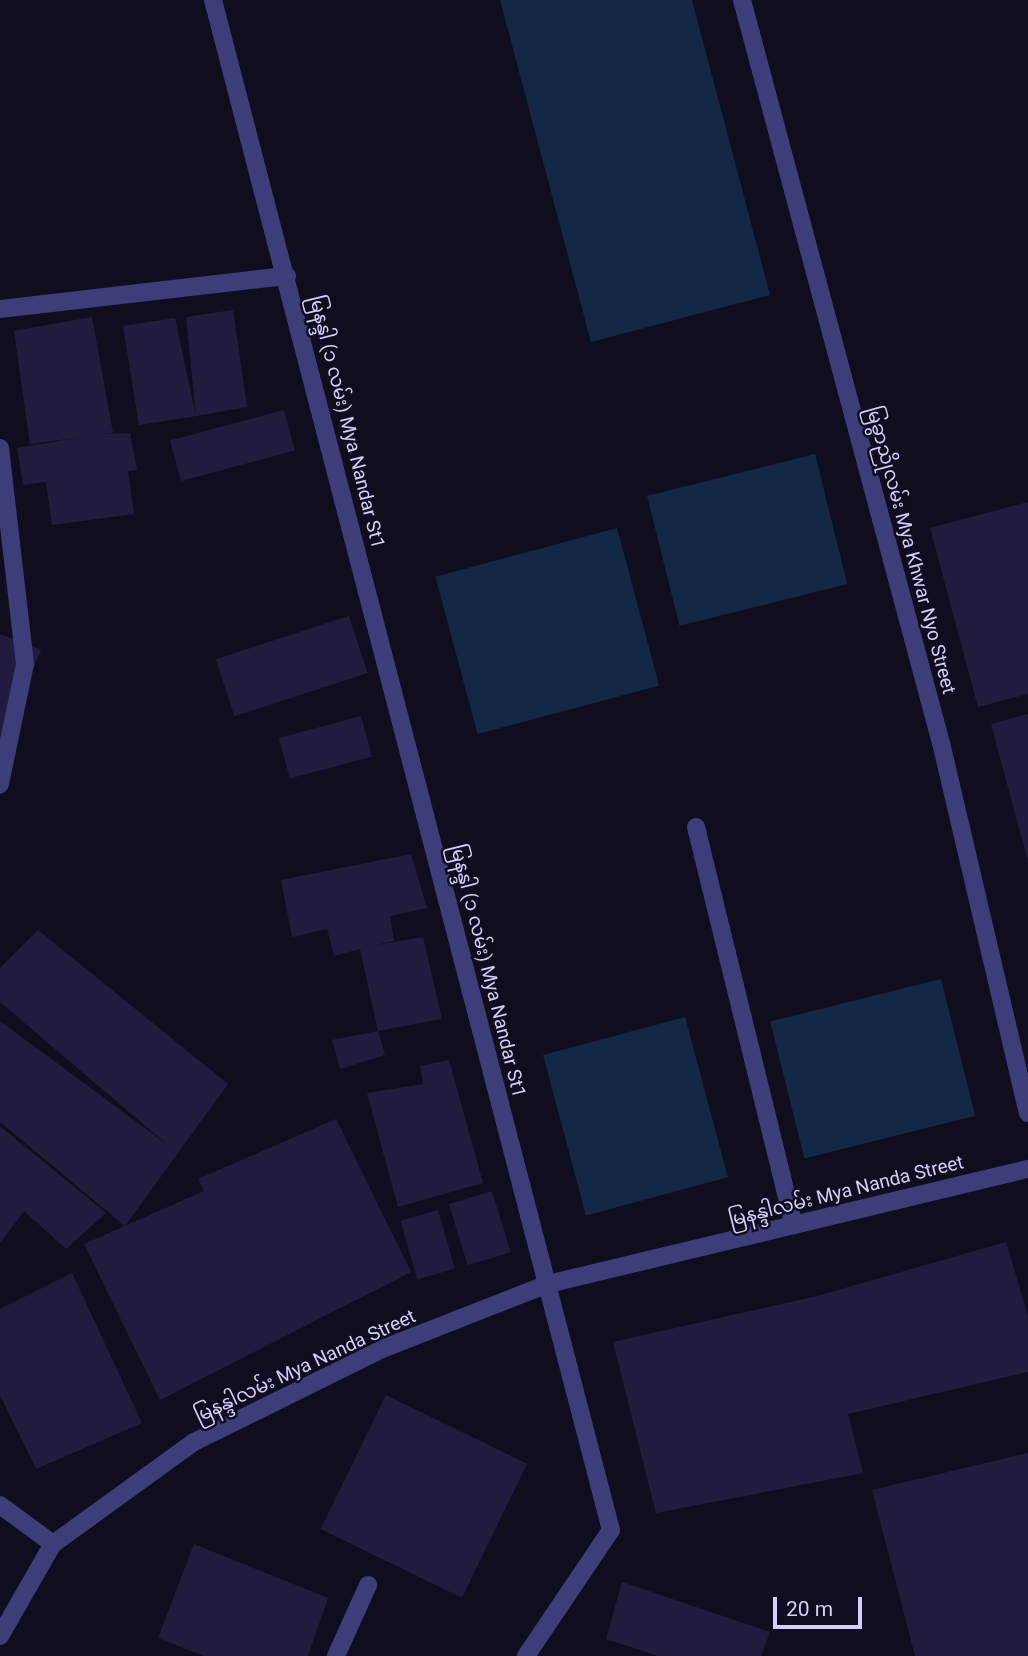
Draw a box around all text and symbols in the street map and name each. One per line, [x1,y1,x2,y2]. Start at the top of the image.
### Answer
street label: မြနန္ဒါ (၁ လမ်း) Mya Nandar St1 [304,293,390,551]
street label: မြခွာညိုလမ်း Mya Khwar Nyo Street [862,404,960,696]
street label: မြနန္ဒါ (၁ လမ်း) Mya Nandar St1 [445,842,531,1100]
street label: မြနန္ဒါလမ်း Mya Nanda Street [726,1151,966,1231]
street label: မြနန္ဒါလမ်း Mya Nanda Street [191,1305,419,1427]
scale bar [776,1582,865,1626]
text: 20 m [786,1597,833,1621]

